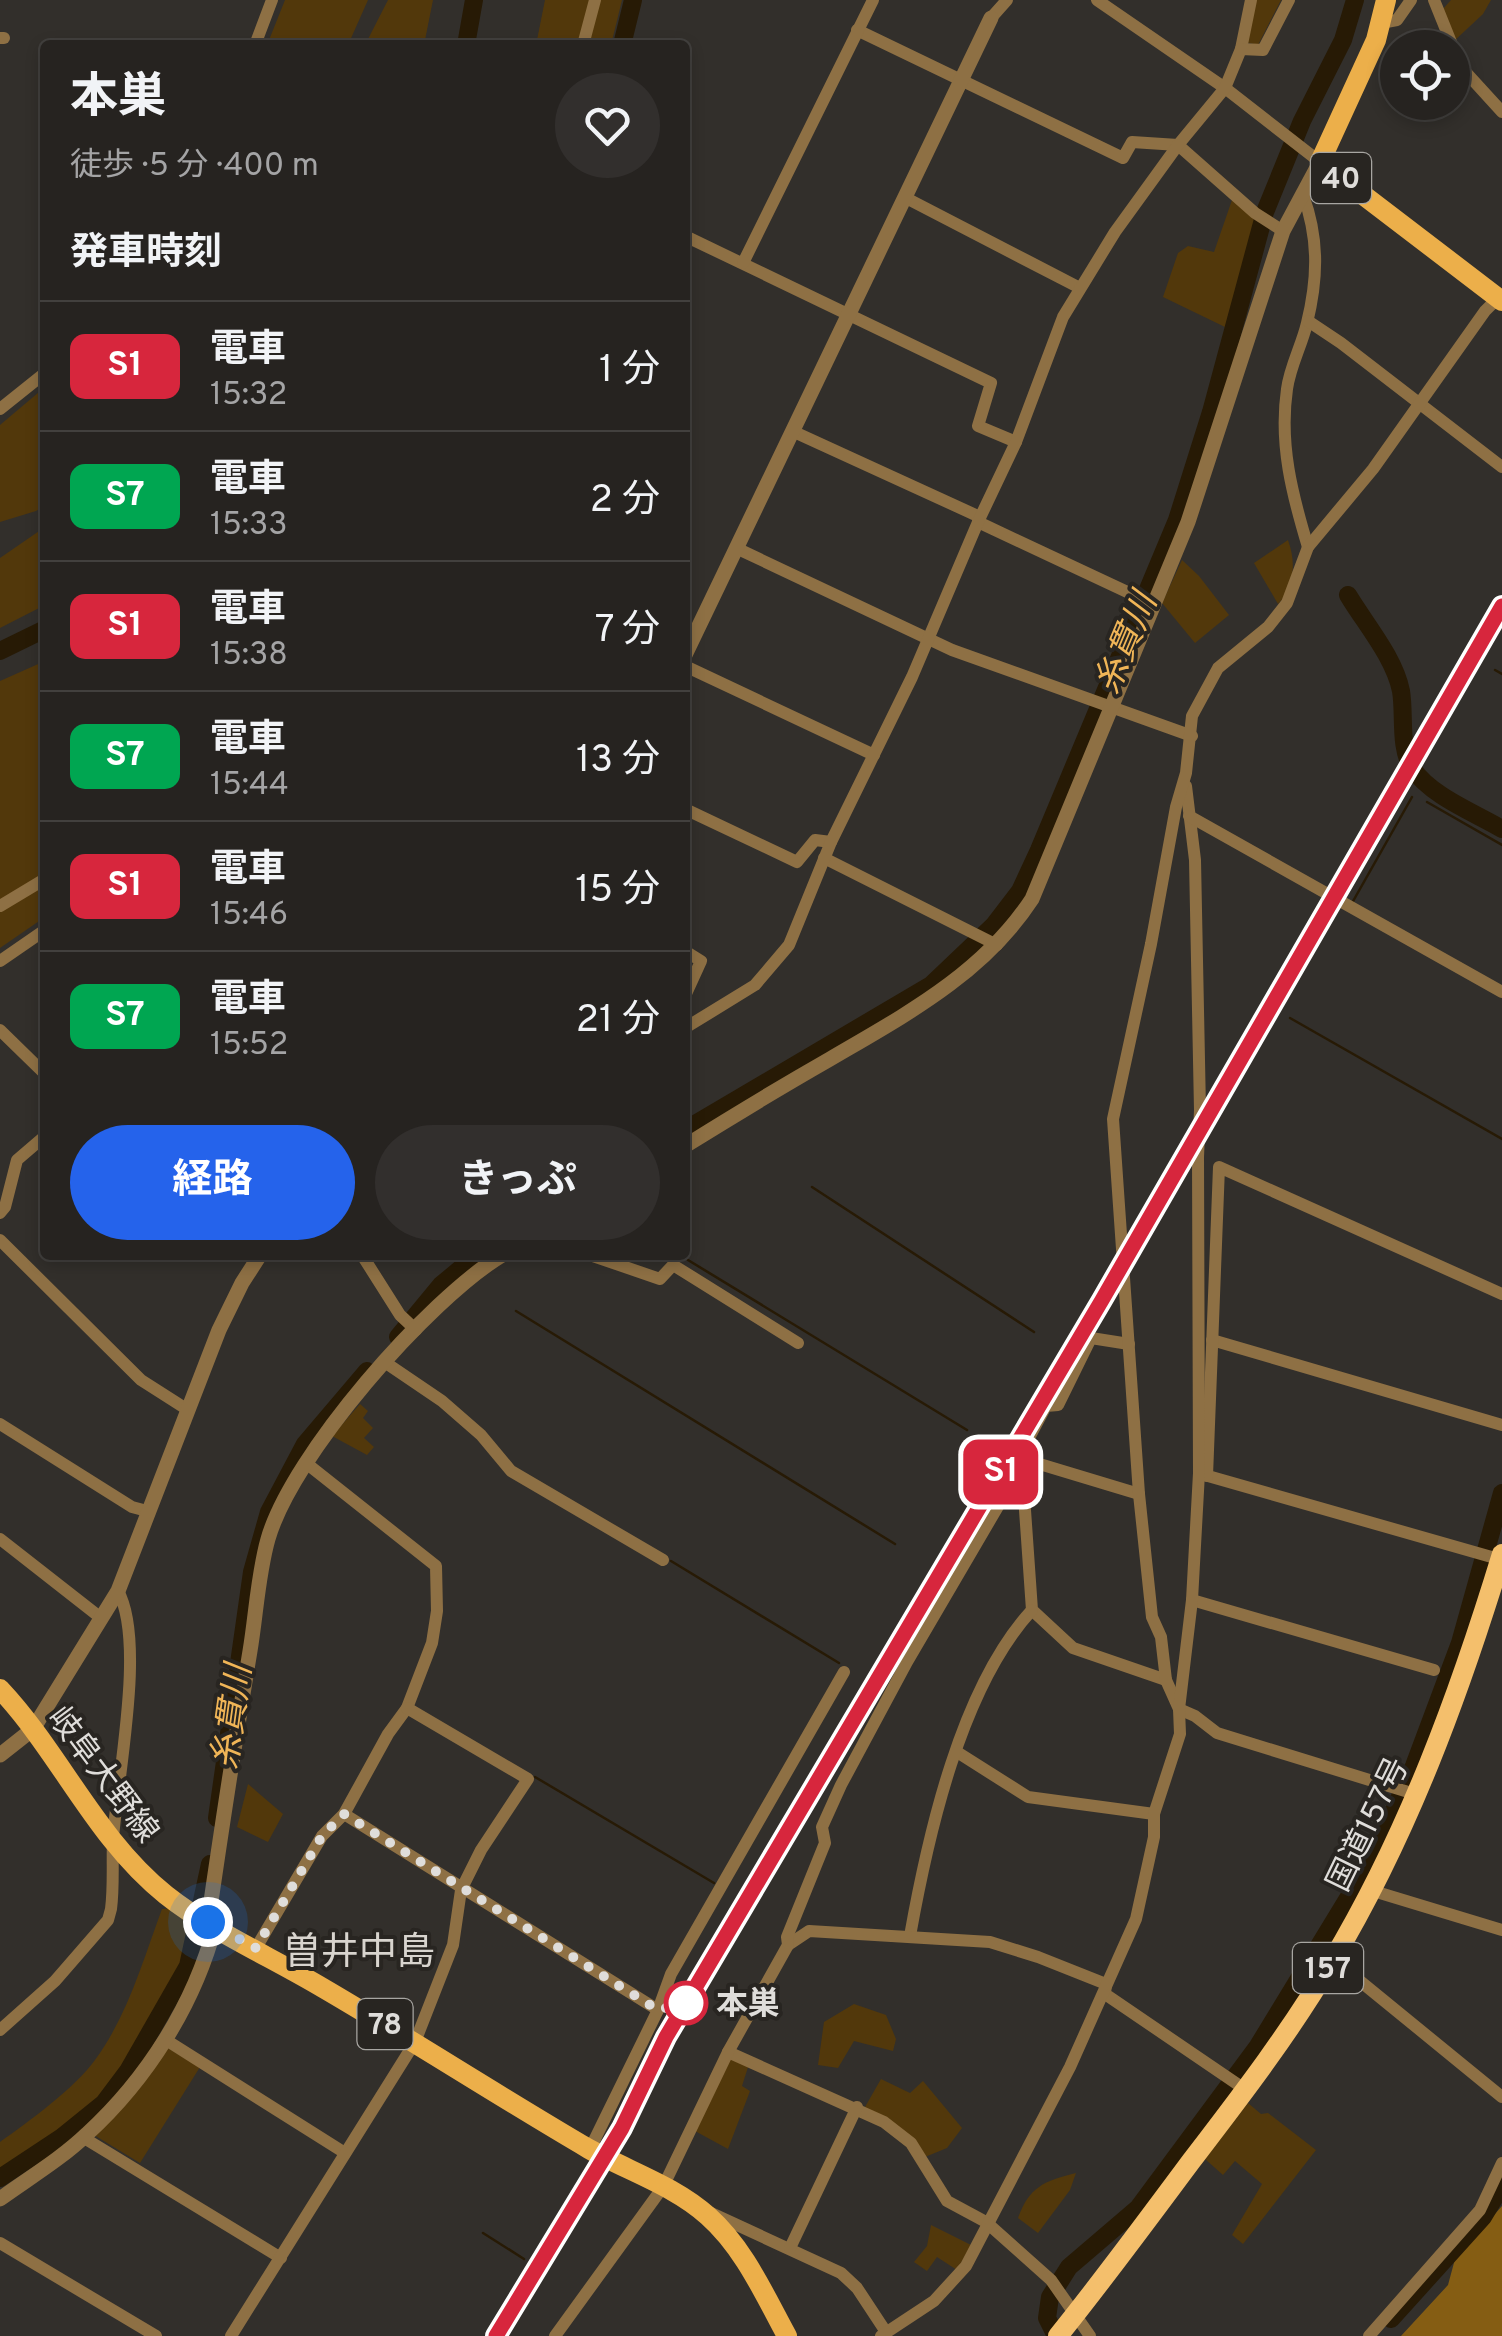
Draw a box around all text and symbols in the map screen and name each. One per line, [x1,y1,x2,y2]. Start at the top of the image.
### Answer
map controls [1380,30,1470,120]
button: locate [1380,30,1470,120]
text: 本巣 [70,70,166,130]
button: heart [555,73,660,178]
text: 徒歩 · 5 分 · 400 m [70,147,319,187]
road number: 40 [1311,153,1371,203]
text: 発車時刻 [70,230,222,279]
text: 電車 [210,327,286,376]
text: S1 [107,344,143,388]
text: 1 分 [599,347,660,396]
text: 15:32 [210,376,287,416]
text: 電車 [210,457,286,506]
text: S7 [105,474,145,518]
text: 2 分 [590,477,660,526]
text: 15:33 [210,506,288,546]
water label: 糸貫川 [1087,584,1170,701]
text: 電車 [210,587,286,636]
text: S1 [107,604,143,648]
text: 7 分 [595,607,660,656]
text: 15:38 [210,636,288,676]
text: 電車 [210,717,286,766]
text: S7 [105,734,145,778]
text: 13 分 [576,737,660,786]
text: 15:44 [210,766,289,806]
text: 電車 [210,847,286,896]
text: S1 [107,864,143,908]
text: 15 分 [575,867,660,916]
text: 15:46 [210,896,288,936]
text: 電車 [210,977,286,1026]
text: S7 [105,994,145,1038]
text: 21 分 [576,997,660,1046]
text: 15:52 [210,1026,288,1066]
button: 経路 [70,1125,355,1240]
button: きっぷ [375,1125,660,1240]
line badge: S1 [956,1440,1046,1504]
text: S1 [983,1450,1019,1494]
water label: 糸貫川 [205,1658,264,1772]
street label: 岐阜大野線 [37,1700,166,1852]
street label: 国道157号 [1320,1752,1419,1899]
your location [183,1897,233,1947]
district label: 曽井中島 [283,1930,435,1979]
road number: 157 [1293,1943,1363,1993]
marker: 本巣 [665,1982,707,2024]
place label: 本巣 [716,1986,780,2026]
road number: 78 [358,1999,412,2049]

